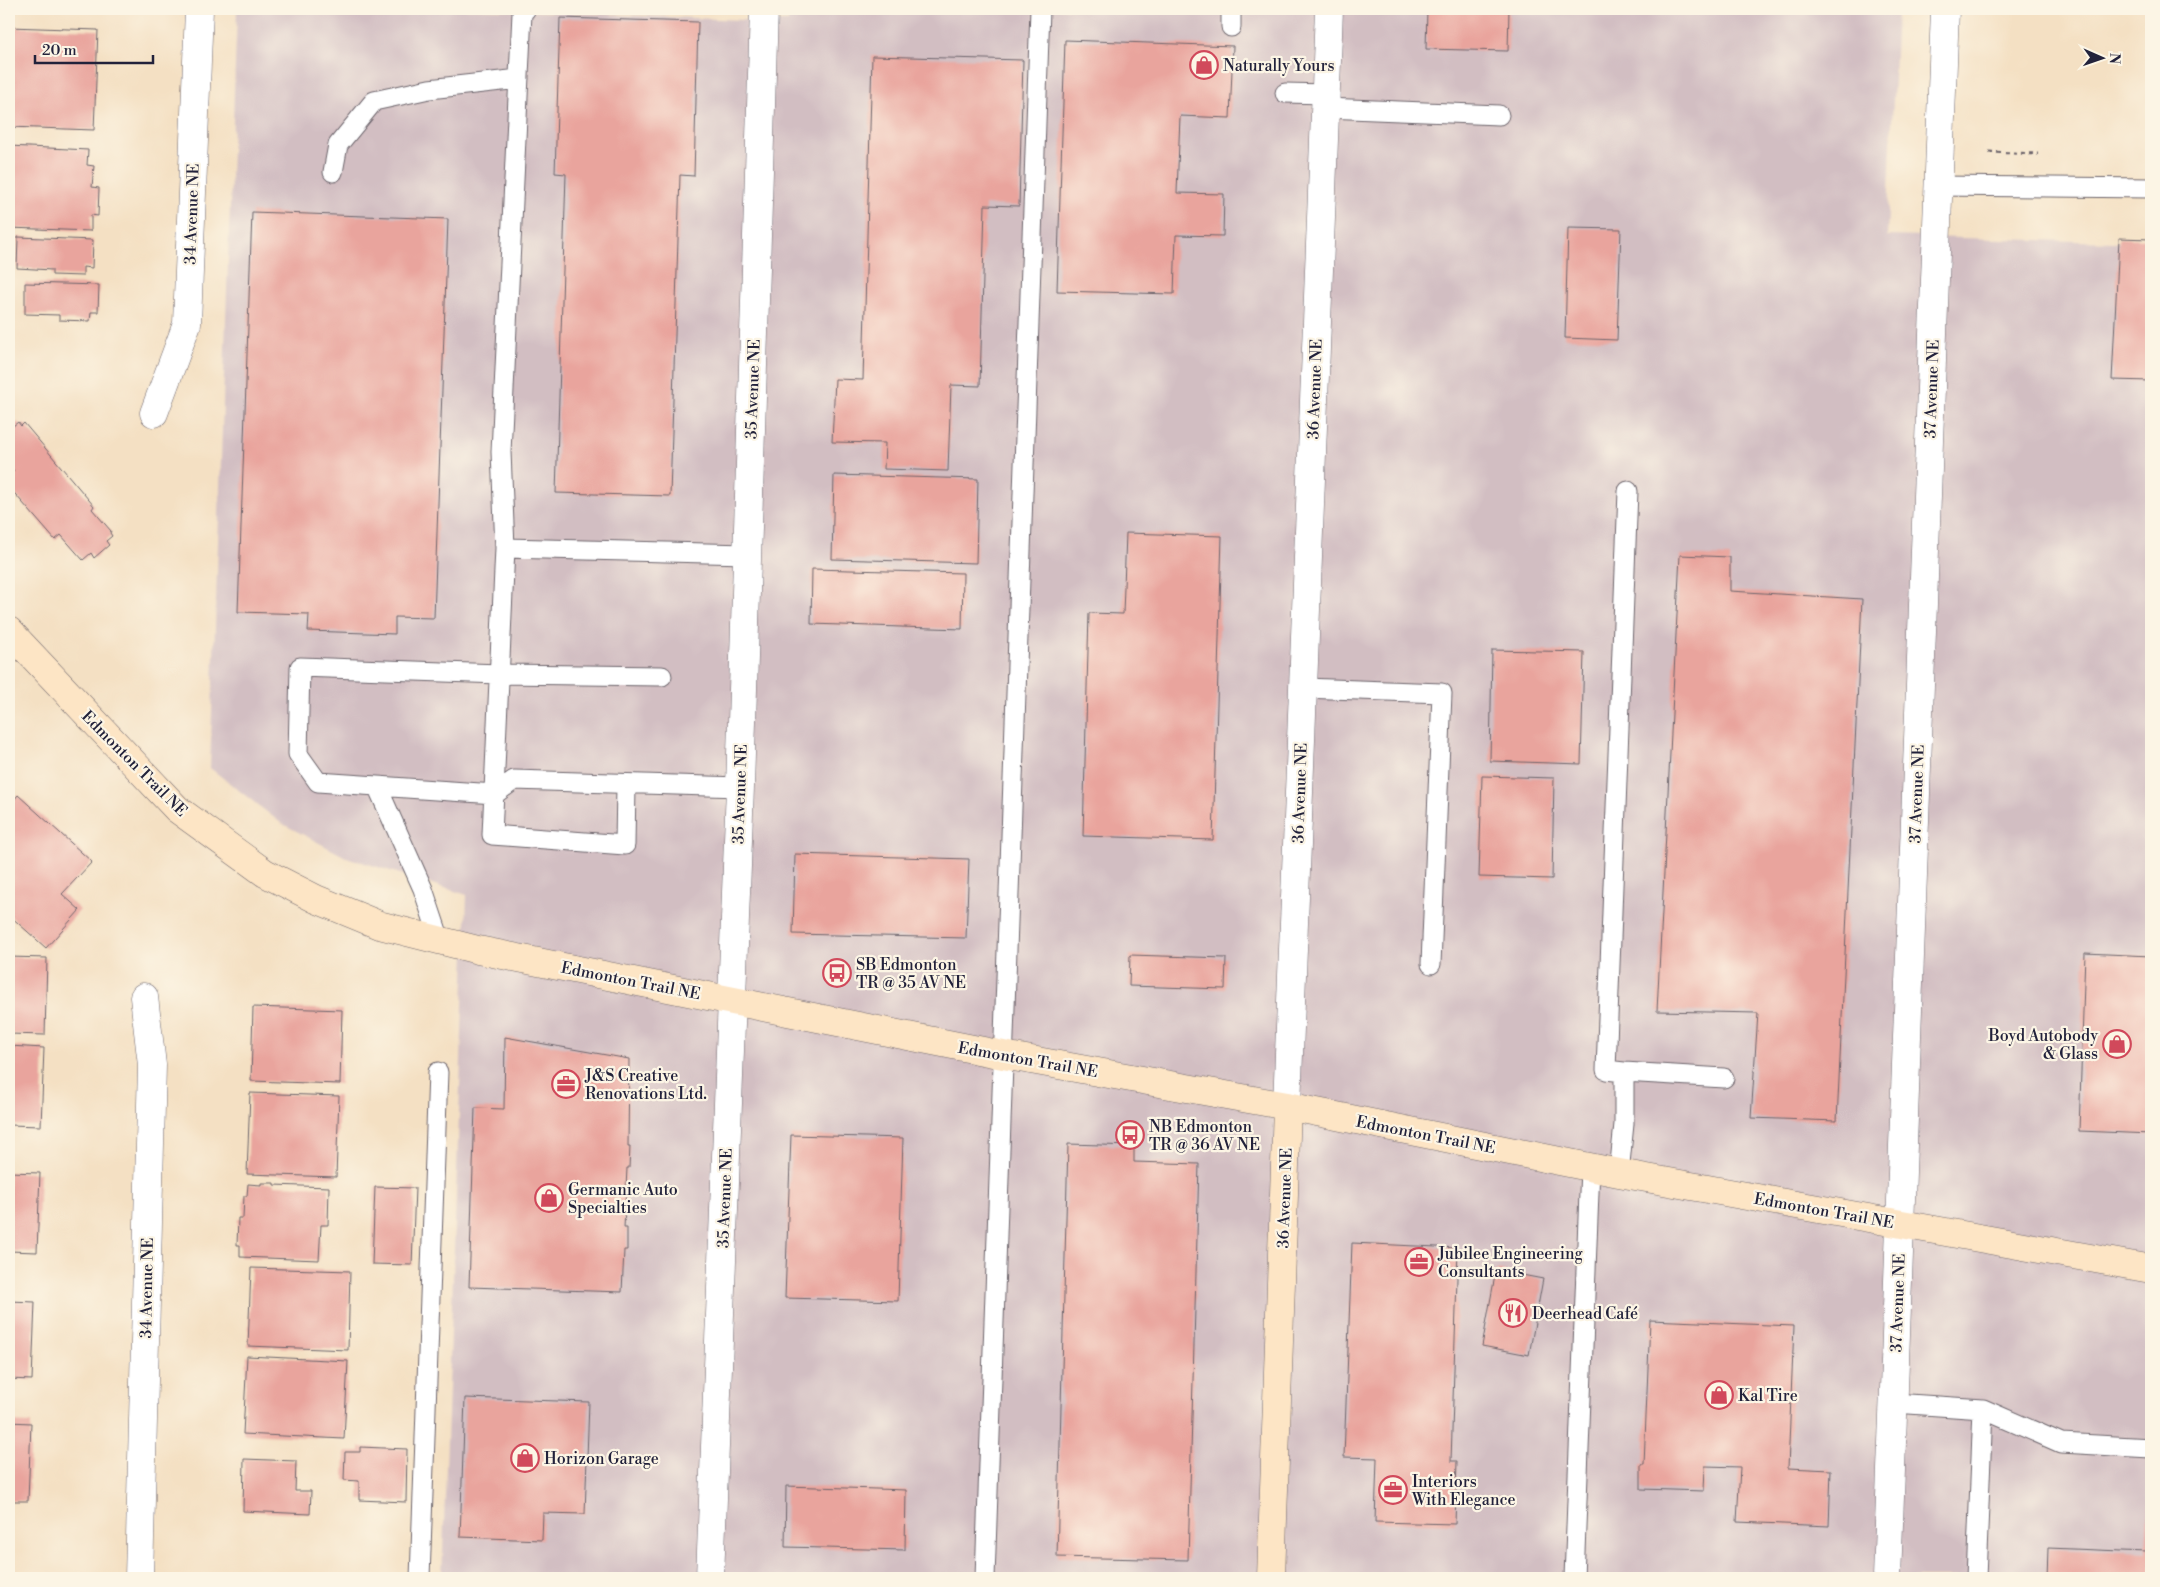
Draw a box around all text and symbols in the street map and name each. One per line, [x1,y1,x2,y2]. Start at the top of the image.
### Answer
scale bar [35,32,152,64]
north arrow [2078,32,2128,82]
text: 20 m [42,41,77,60]
shop icon: Naturally Yours [1189,50,1219,80]
text: N [2105,53,2123,64]
place label: Naturally Yours [1223,56,1334,76]
street label: 34 Avenue NE [180,163,204,265]
street label: 36 Avenue NE [1303,338,1327,440]
street label: 35 Avenue NE [741,339,765,439]
street label: 37 Avenue NE [1920,339,1944,439]
street label: Edmonton Trail NE [77,707,191,821]
street label: 36 Avenue NE [1288,742,1312,844]
street label: 35 Avenue NE [728,744,752,844]
street label: 37 Avenue NE [1905,744,1929,844]
place label: SB Edmonton TR @ 35 AV NE [856,955,966,993]
street label: Edmonton Trail NE [559,958,702,1004]
bus stop icon: SB Edmonton TR @ 35 AV NE [822,958,852,988]
place label: Boyd Autobody & Glass [1988,1026,2098,1064]
shop icon: Boyd Autobody & Glass [2102,1029,2132,1059]
street label: Edmonton Trail NE [956,1038,1099,1082]
place label: J&S Creative Renovations Ltd. [584,1066,707,1104]
office icon: J&S Creative Renovations Ltd. [551,1069,581,1099]
street label: Edmonton Trail NE [1354,1112,1497,1158]
place label: NB Edmonton TR @ 36 AV NE [1149,1117,1260,1155]
bus stop icon: NB Edmonton TR @ 36 AV NE [1115,1120,1145,1150]
street label: 36 Avenue NE [1273,1147,1297,1249]
street label: 35 Avenue NE [713,1148,737,1248]
place label: Germanic Auto Specialties [568,1180,678,1218]
shop icon: Germanic Auto Specialties [534,1183,564,1213]
street label: Edmonton Trail NE [1752,1189,1895,1233]
street label: 34 Avenue NE [136,1237,158,1339]
place label: Jubilee Engineering Consultants [1437,1244,1583,1282]
office icon: Jubilee Engineering Consultants [1404,1247,1434,1277]
street label: 37 Avenue NE [1886,1253,1910,1353]
restaurant icon: Deerhead Café [1498,1298,1528,1328]
place label: Deerhead Café [1532,1304,1638,1324]
shop icon: Kal Tire [1704,1380,1734,1410]
place label: Kal Tire [1738,1386,1798,1406]
shop icon: Horizon Garage [510,1443,540,1473]
place label: Horizon Garage [544,1449,659,1469]
place label: Interiors With Elegance [1411,1472,1516,1510]
office icon: Interiors With Elegance [1378,1475,1408,1505]

